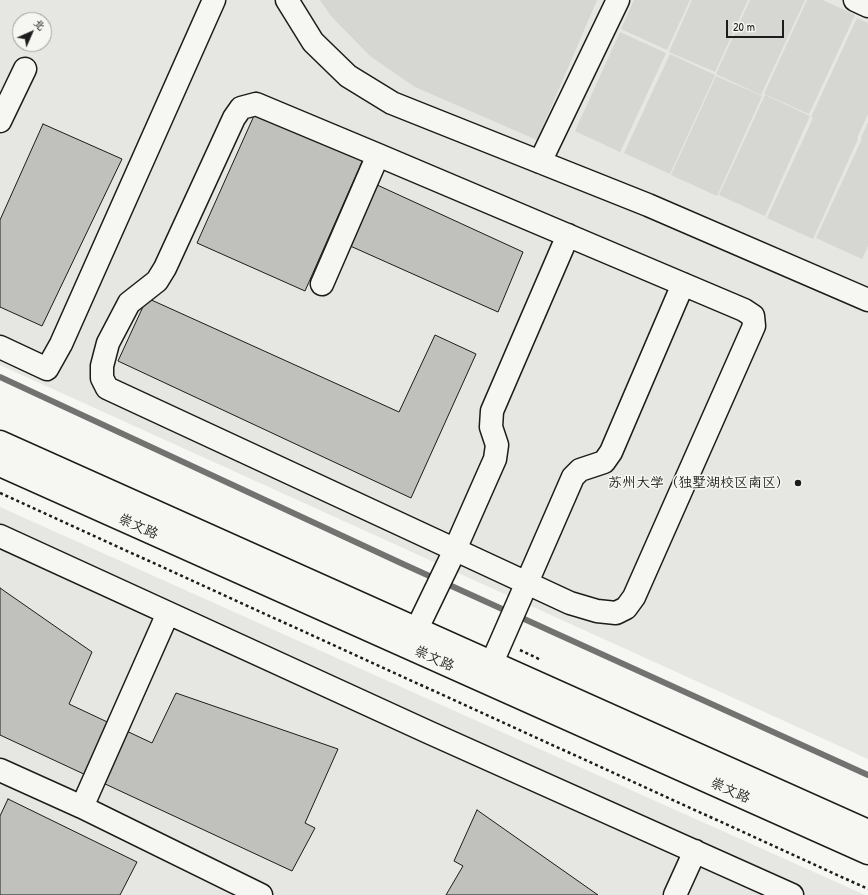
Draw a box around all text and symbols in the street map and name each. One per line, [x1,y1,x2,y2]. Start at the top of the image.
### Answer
north arrow [12,12,52,52]
scale bar [728,12,786,38]
text: 北 [31,15,49,33]
text: 20 m [733,18,755,35]
place label: 苏州大学（独墅湖校区南区） [608,475,790,491]
marker: 苏州大学（独墅湖校区南区） [793,478,803,488]
street label: 崇文路 [115,511,161,543]
street label: 崇文路 [411,643,457,675]
street label: 崇文路 [707,775,753,807]

